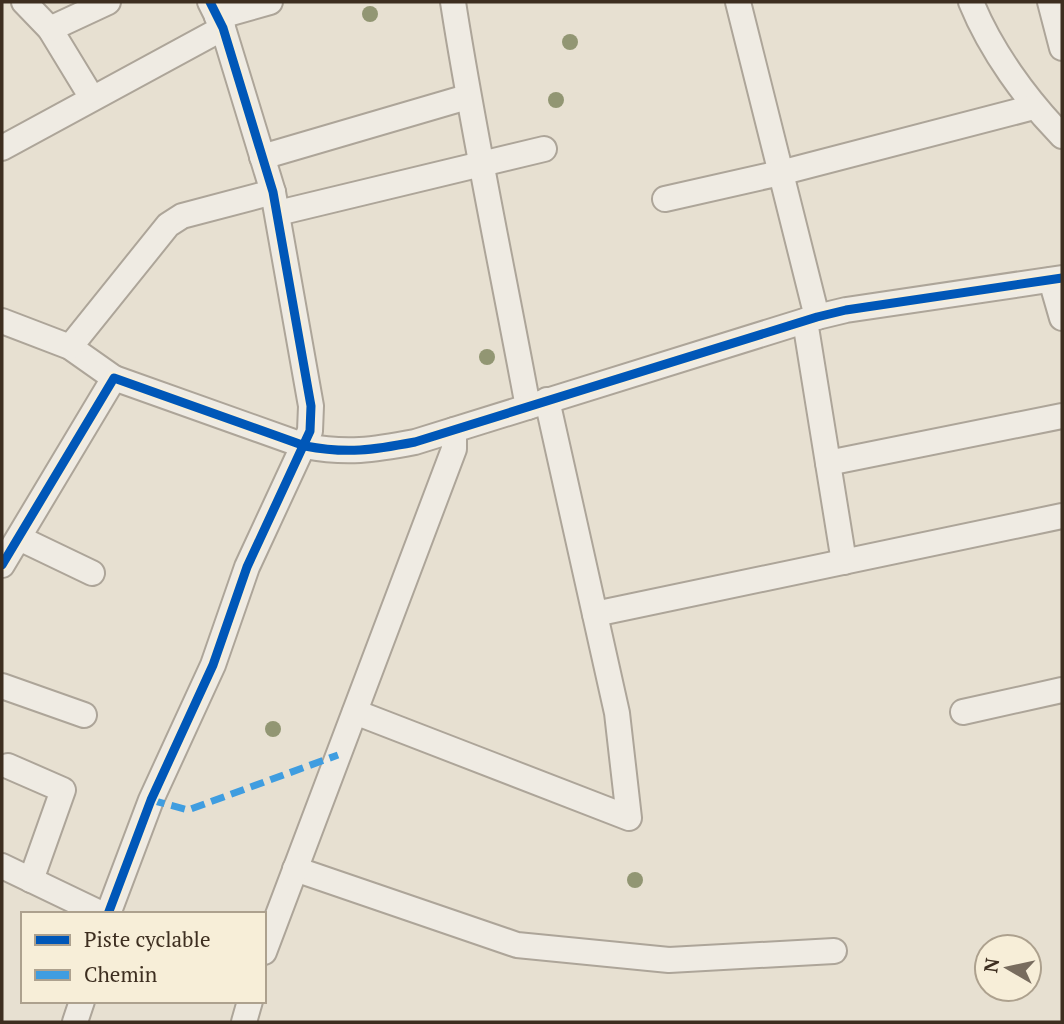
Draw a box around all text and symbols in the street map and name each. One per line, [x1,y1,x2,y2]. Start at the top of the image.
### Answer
legend [21,912,266,1003]
text: Piste cyclable [84,925,210,953]
north arrow [973,933,1043,1003]
text: N [977,956,1004,974]
text: Chemin [84,960,158,988]

